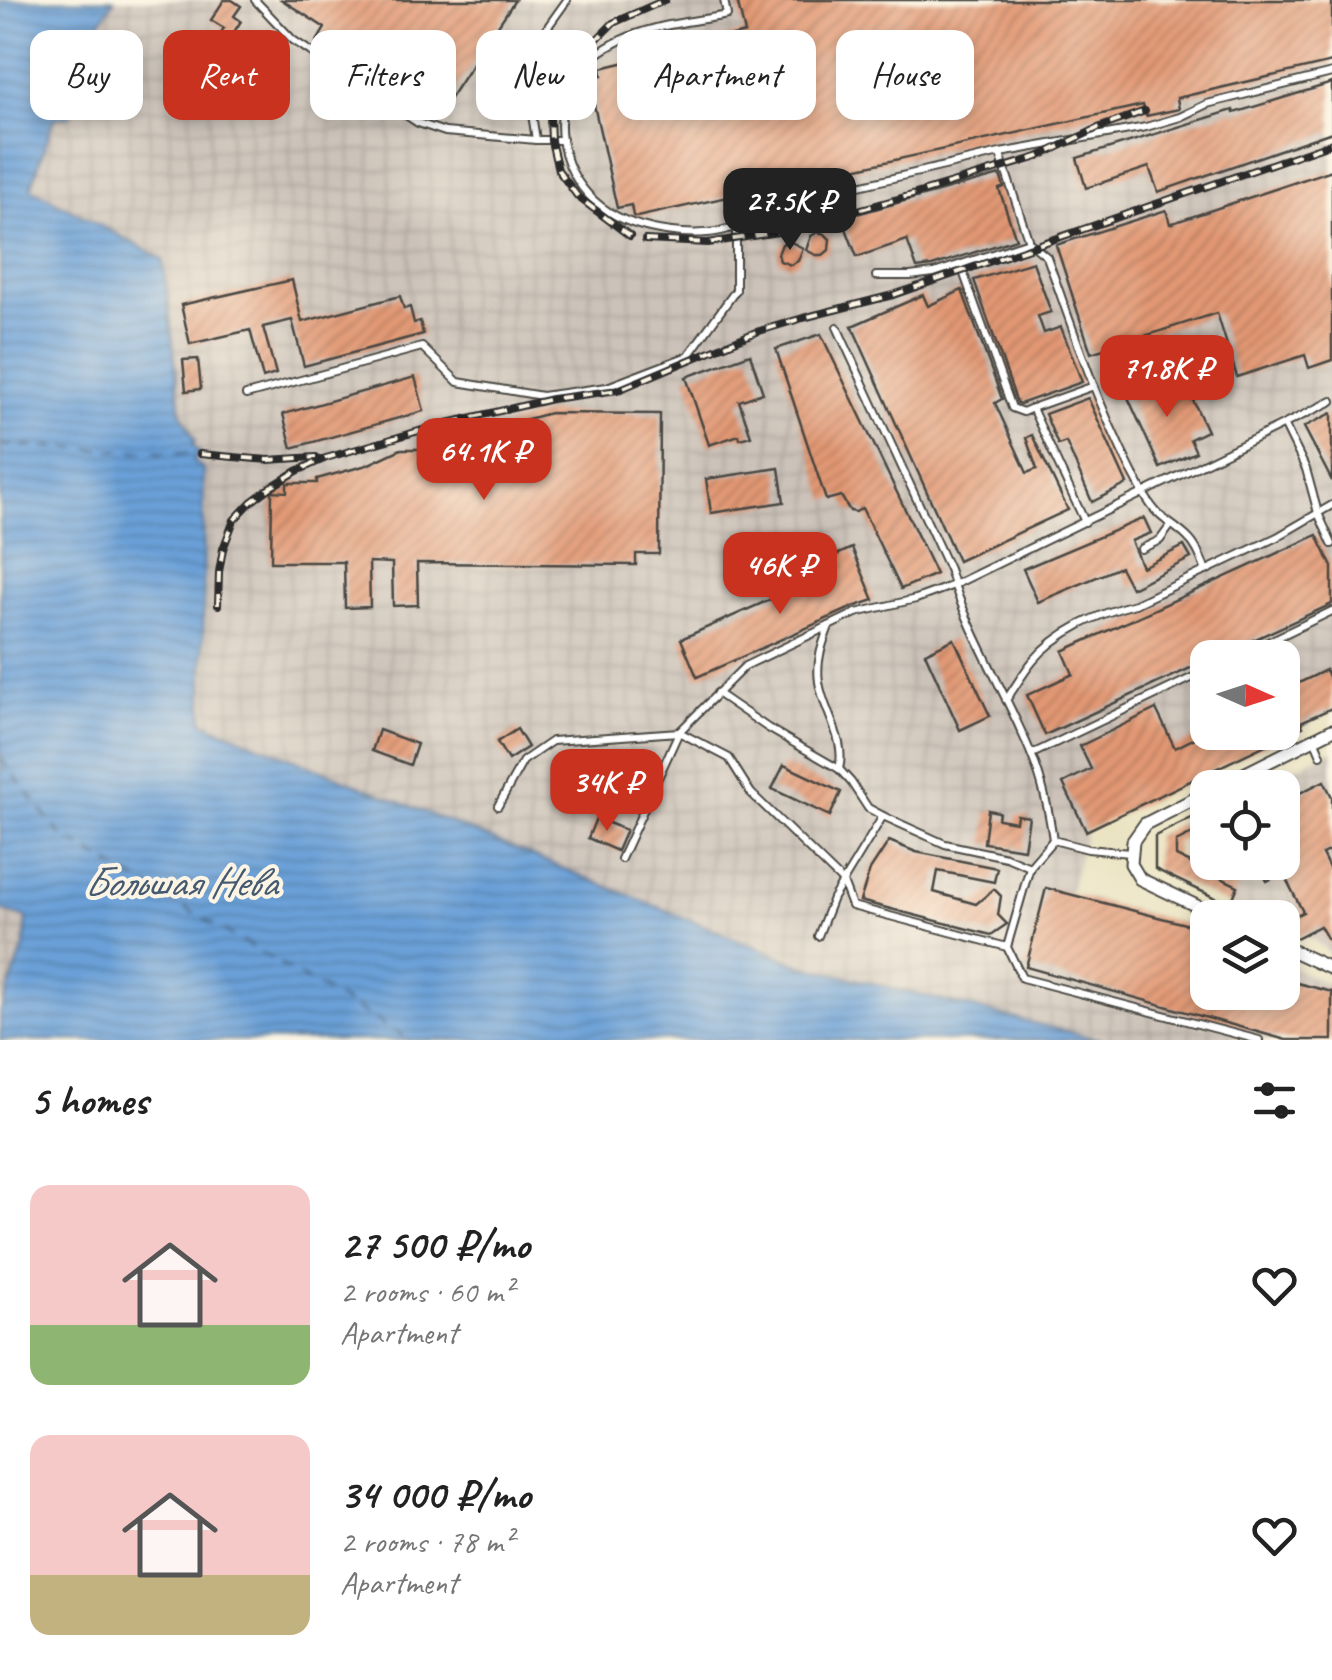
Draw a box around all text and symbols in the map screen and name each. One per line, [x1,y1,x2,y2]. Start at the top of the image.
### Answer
chip: Buy [30,30,143,120]
chip: Rent [163,30,290,120]
chip: Filters [310,30,456,120]
chip: New [476,30,597,120]
chip: Apartment [617,30,816,120]
chip: House [836,30,974,120]
pin: 27.5K ₽ [698,168,882,253]
text: 27.5K ₽ [745,180,835,221]
pin: 71.8K ₽ [1075,335,1259,420]
text: 71.8K ₽ [1122,347,1212,388]
pin: 64.1K ₽ [392,418,576,503]
text: 64.1K ₽ [439,430,529,471]
pin: 46K ₽ [710,532,850,617]
text: 46K ₽ [745,544,815,585]
north arrow [1190,640,1300,750]
map controls [1190,640,1300,1010]
pin: 34K ₽ [537,749,677,834]
text: 34K ₽ [572,761,642,802]
button: locate [1190,770,1300,880]
water label: Большая Нева [84,856,280,909]
button: layers [1190,900,1300,1010]
icon: filters [1247,1073,1302,1128]
text: 5 homes [30,1074,148,1127]
text: 27 500 ₽/mo [340,1218,530,1271]
icon: home [110,1225,230,1345]
icon: heart [1247,1258,1302,1313]
text: 2 rooms · 60 m² [340,1271,513,1312]
text: Apartment [340,1312,458,1353]
text: 34 000 ₽/mo [340,1468,530,1521]
icon: home [110,1475,230,1595]
icon: heart [1247,1508,1302,1563]
text: 2 rooms · 78 m² [340,1521,513,1562]
text: Apartment [340,1562,458,1603]

